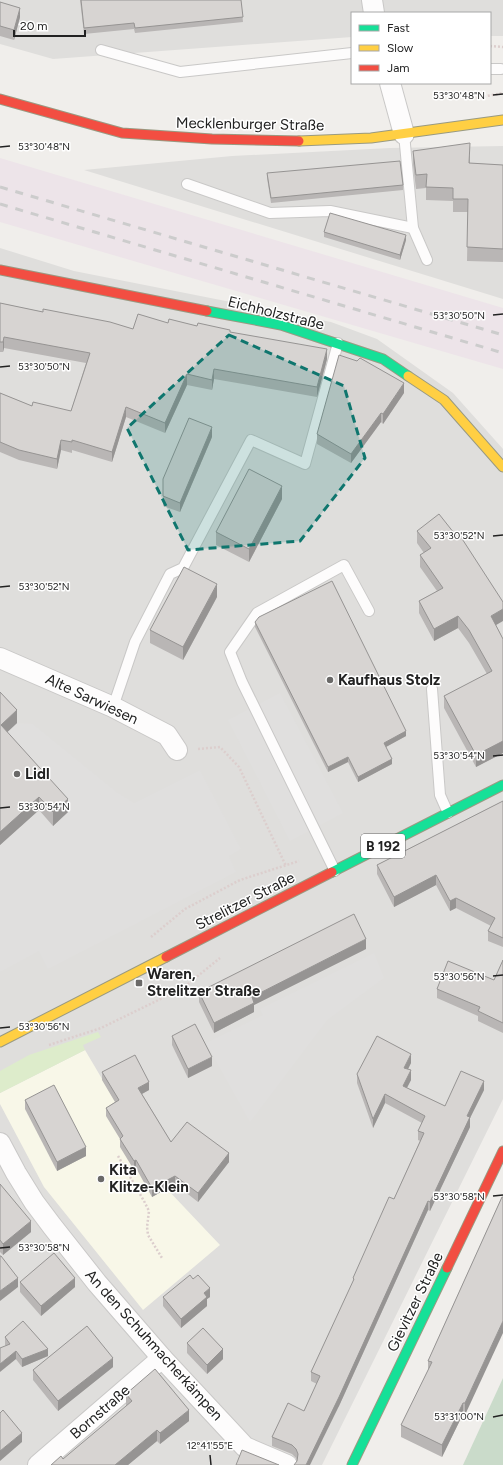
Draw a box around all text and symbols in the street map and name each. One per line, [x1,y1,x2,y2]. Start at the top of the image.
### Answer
scale bar [14,12,85,38]
legend [351,12,491,84]
text: 20 m [20,19,48,33]
text: Fast [387,21,410,35]
text: Slow [387,41,414,55]
text: Jam [387,61,410,75]
text: 53°30'48"N [433,89,485,102]
street label: Mecklenburger Straße [176,114,324,134]
text: 53°30'48"N [18,140,70,153]
street label: Eichholzstraße [226,292,326,334]
text: 53°30'50"N [433,309,485,322]
text: 53°30'50"N [18,360,70,373]
text: 53°30'52"N [433,529,485,542]
text: 53°30'52"N [18,580,70,593]
street label: Alte Sarwiesen [43,670,141,728]
place label: Kaufhaus Stolz [338,671,440,689]
marker: Kaufhaus Stolz [325,675,335,685]
text: 53°30'54"N [433,749,485,762]
place label: Lidl [25,765,50,783]
marker: Lidl [12,769,22,779]
text: 53°30'54"N [18,800,70,813]
road number: B 192 [361,834,405,858]
street label: Strelitzer Straße [192,868,298,934]
place label: Waren, Strelitzer Straße [147,965,261,1000]
text: 53°30'56"N [433,970,485,983]
marker: Waren, Strelitzer Straße [134,978,144,988]
text: 53°30'56"N [18,1020,70,1033]
place label: Kita Klitze-Klein [109,1161,189,1196]
marker: Kita Klitze-Klein [96,1174,106,1184]
text: 53°30'58"N [433,1190,485,1203]
text: 53°30'58"N [18,1241,70,1254]
street label: Gievitzer Straße [383,1249,447,1355]
street label: An den Schuhmacherkämpen [81,1266,227,1424]
street label: Bornstraße [66,1381,134,1443]
text: 53°31'00"N [434,1410,484,1423]
text: 12°41'55"E [187,1439,233,1452]

